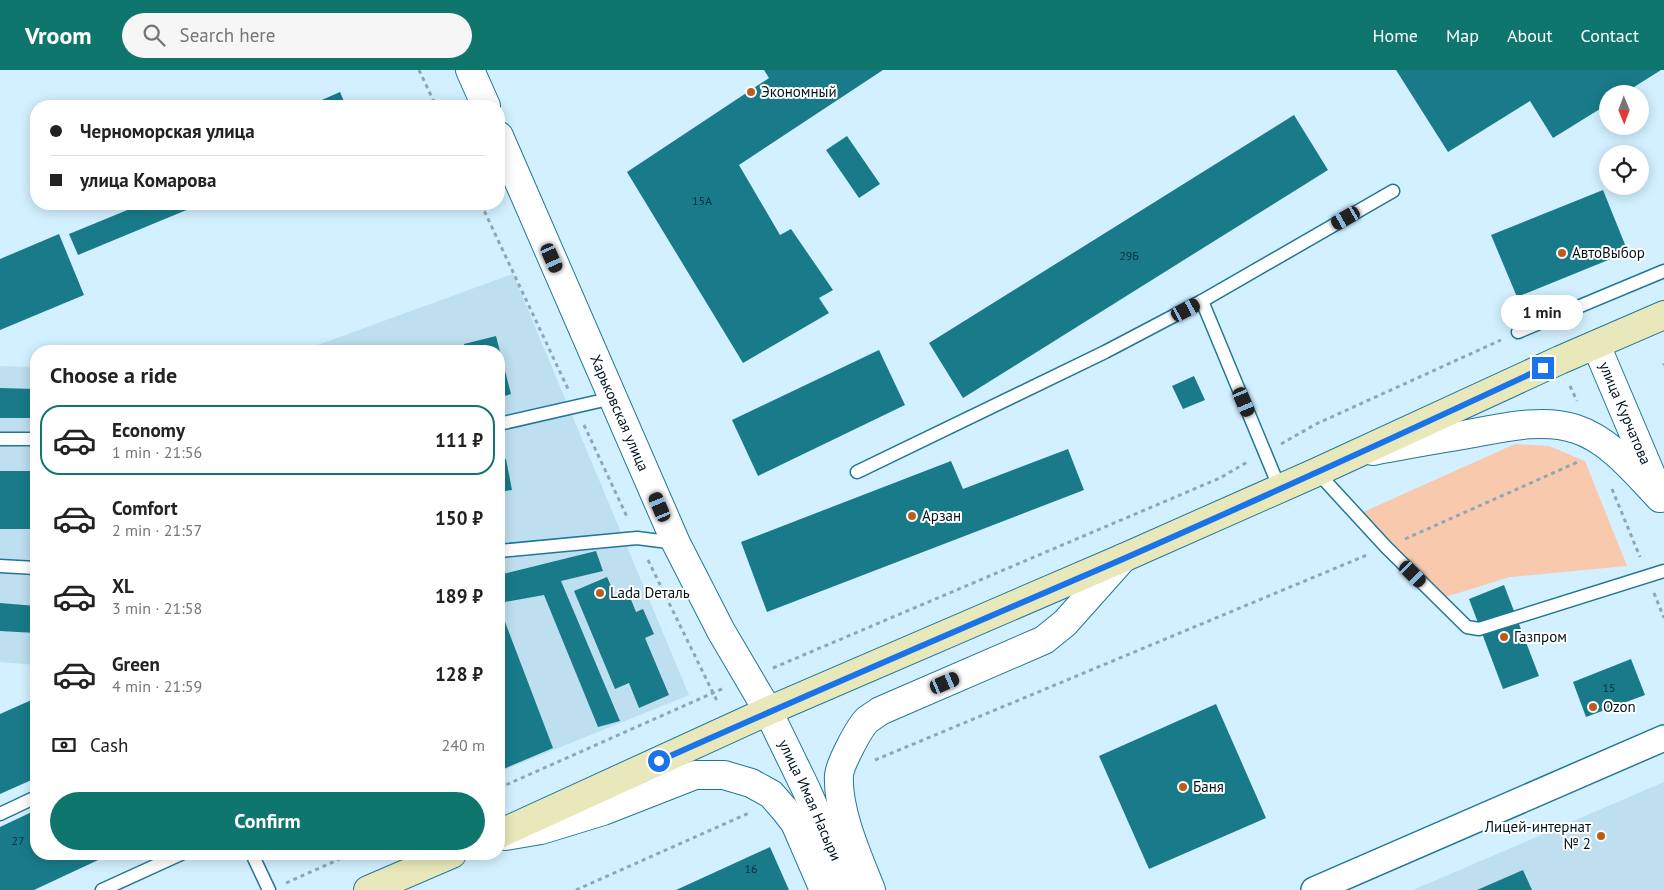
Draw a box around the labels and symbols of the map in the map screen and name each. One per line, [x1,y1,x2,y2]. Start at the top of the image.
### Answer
place label: Экономный [761,82,837,101]
north arrow [1599,85,1649,135]
marker: Экономный [745,86,757,98]
house number: 15А [692,193,712,208]
car [1329,204,1362,232]
car [539,241,564,275]
place label: АвтоВыбор [1572,243,1645,262]
marker: АвтоВыбор [1556,247,1568,259]
house number: 29Б [1119,248,1139,263]
car [1169,296,1202,324]
callout: 1 min [1502,296,1584,330]
street label: Харьковская улица [586,352,654,474]
route end [1532,357,1554,379]
street label: улица Курчатова [1595,359,1656,467]
car [1231,385,1256,419]
car [647,490,672,524]
place label: Арзан [922,506,961,525]
marker: Арзан [906,510,918,522]
car [1397,558,1428,590]
place label: Lada Dеталь [610,583,690,602]
marker: Lada Dеталь [594,587,606,599]
place label: Газпром [1514,627,1567,646]
marker: Газпром [1498,631,1510,643]
car [928,670,961,696]
house number: 15 [1602,680,1616,695]
place label: Ozon [1603,697,1636,716]
marker: Ozon [1587,701,1599,713]
street label: улица Имая Насыри [774,736,846,864]
route start [648,750,670,772]
place label: Баня [1193,777,1224,796]
marker: Баня [1177,781,1189,793]
place label: Лицей-интернат № 2 [1484,817,1591,853]
marker: Лицей-интернат № 2 [1595,830,1607,842]
house number: 27 [11,833,25,848]
house number: 16 [744,861,758,876]

